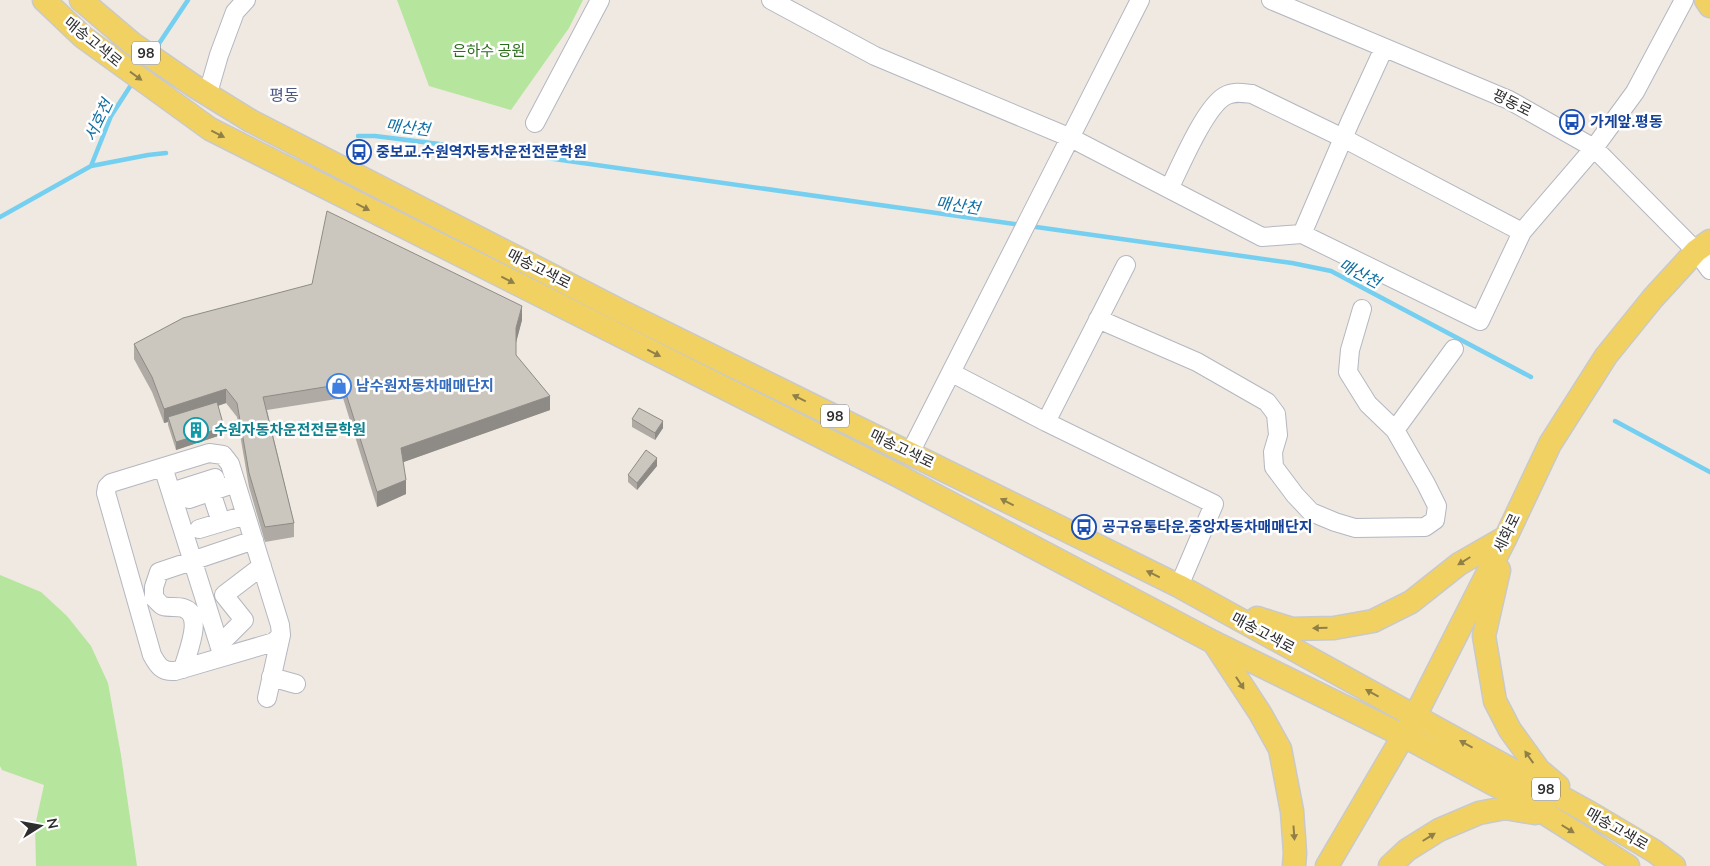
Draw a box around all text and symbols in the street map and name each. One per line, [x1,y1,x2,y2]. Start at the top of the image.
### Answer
street label: 매송고색로 [60,13,126,71]
park label: 은하수 공원 [453,41,525,61]
road number: 98 [132,42,160,64]
one-way arrow [129,71,142,82]
district label: 평동 [269,85,299,107]
street label: 평동로 [1489,85,1535,121]
water label: 서호천 [79,94,119,145]
bus stop icon: 가게앞.평동 [1559,109,1585,135]
place label: 가게앞.평동 [1590,112,1663,132]
water label: 매산천 [385,114,433,142]
one-way arrow [211,130,225,138]
bus stop icon: 중보교.수원역자동차운전전문학원 [346,139,372,165]
place label: 중보교.수원역자동차운전전문학원 [376,142,587,162]
water label: 매산천 [934,192,984,220]
one-way arrow [356,203,370,211]
street label: 매송고색로 [504,244,574,294]
water label: 매산천 [1335,254,1386,295]
one-way arrow [501,276,515,284]
one-way arrow [646,349,661,357]
shop icon: 남수원자동차매매단지 [326,373,352,399]
place label: 남수원자동차매매단지 [356,376,494,396]
one-way arrow [792,394,806,402]
road number: 98 [821,404,849,428]
building icon: 수원자동차운전전문학원 [183,417,209,443]
place label: 수원자동차운전전문학원 [214,420,366,440]
street label: 매송고색로 [867,425,937,473]
one-way arrow [1000,498,1014,506]
street label: 세화로 [1489,510,1525,556]
bus stop icon: 공구유통타운.중앙자동차매매단지 [1071,514,1097,540]
place label: 공구유통타운.중앙자동차매매단지 [1102,517,1313,537]
one-way arrow [1457,557,1470,566]
one-way arrow [1146,570,1160,578]
street label: 매송고색로 [1228,608,1298,658]
one-way arrow [1312,625,1328,633]
one-way arrow [1235,676,1245,689]
one-way arrow [1366,688,1379,697]
one-way arrow [1459,740,1472,749]
one-way arrow [1524,750,1534,764]
road number: 98 [1532,778,1560,801]
north arrow [15,801,65,851]
street label: 매송고색로 [1582,803,1652,855]
text: N [42,817,63,831]
one-way arrow [1561,824,1574,833]
one-way arrow [1290,825,1298,841]
one-way arrow [1422,832,1435,841]

